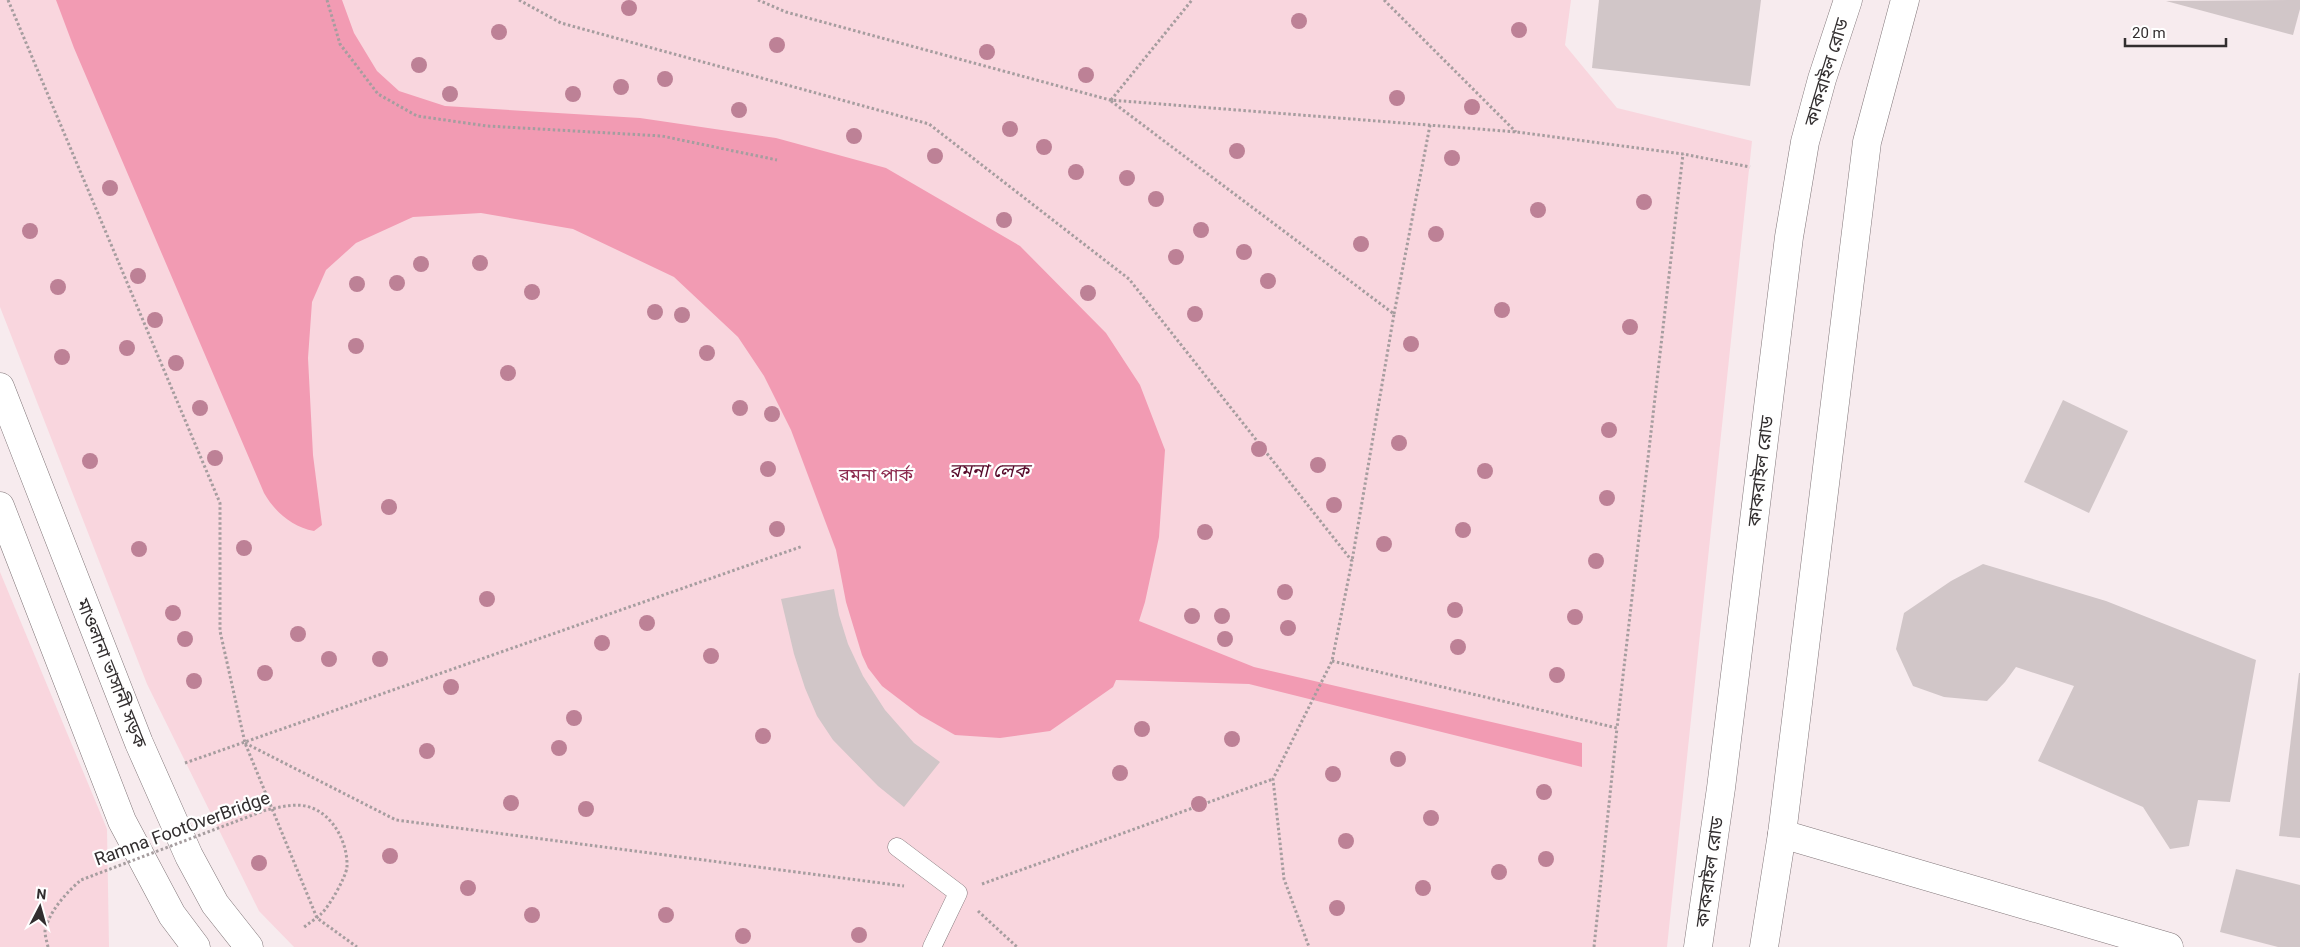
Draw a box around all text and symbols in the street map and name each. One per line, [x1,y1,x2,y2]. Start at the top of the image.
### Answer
street label: কাকরাইল রোড [1799,15,1852,129]
scale bar [2125,15,2226,47]
text: 20 m [2132,24,2166,42]
street label: কাকরাইল রোড [1743,414,1777,529]
water label: রমনা লেক [949,459,1033,482]
park label: রমনা পার্ক [838,464,913,485]
street label: মাওলানা ভাসানী সড়ক [72,594,152,751]
street label: Ramna FootOverBridge [91,786,273,870]
street label: কাকরাইল রোড [1691,815,1727,930]
north arrow [15,882,65,932]
text: N [36,886,47,903]

